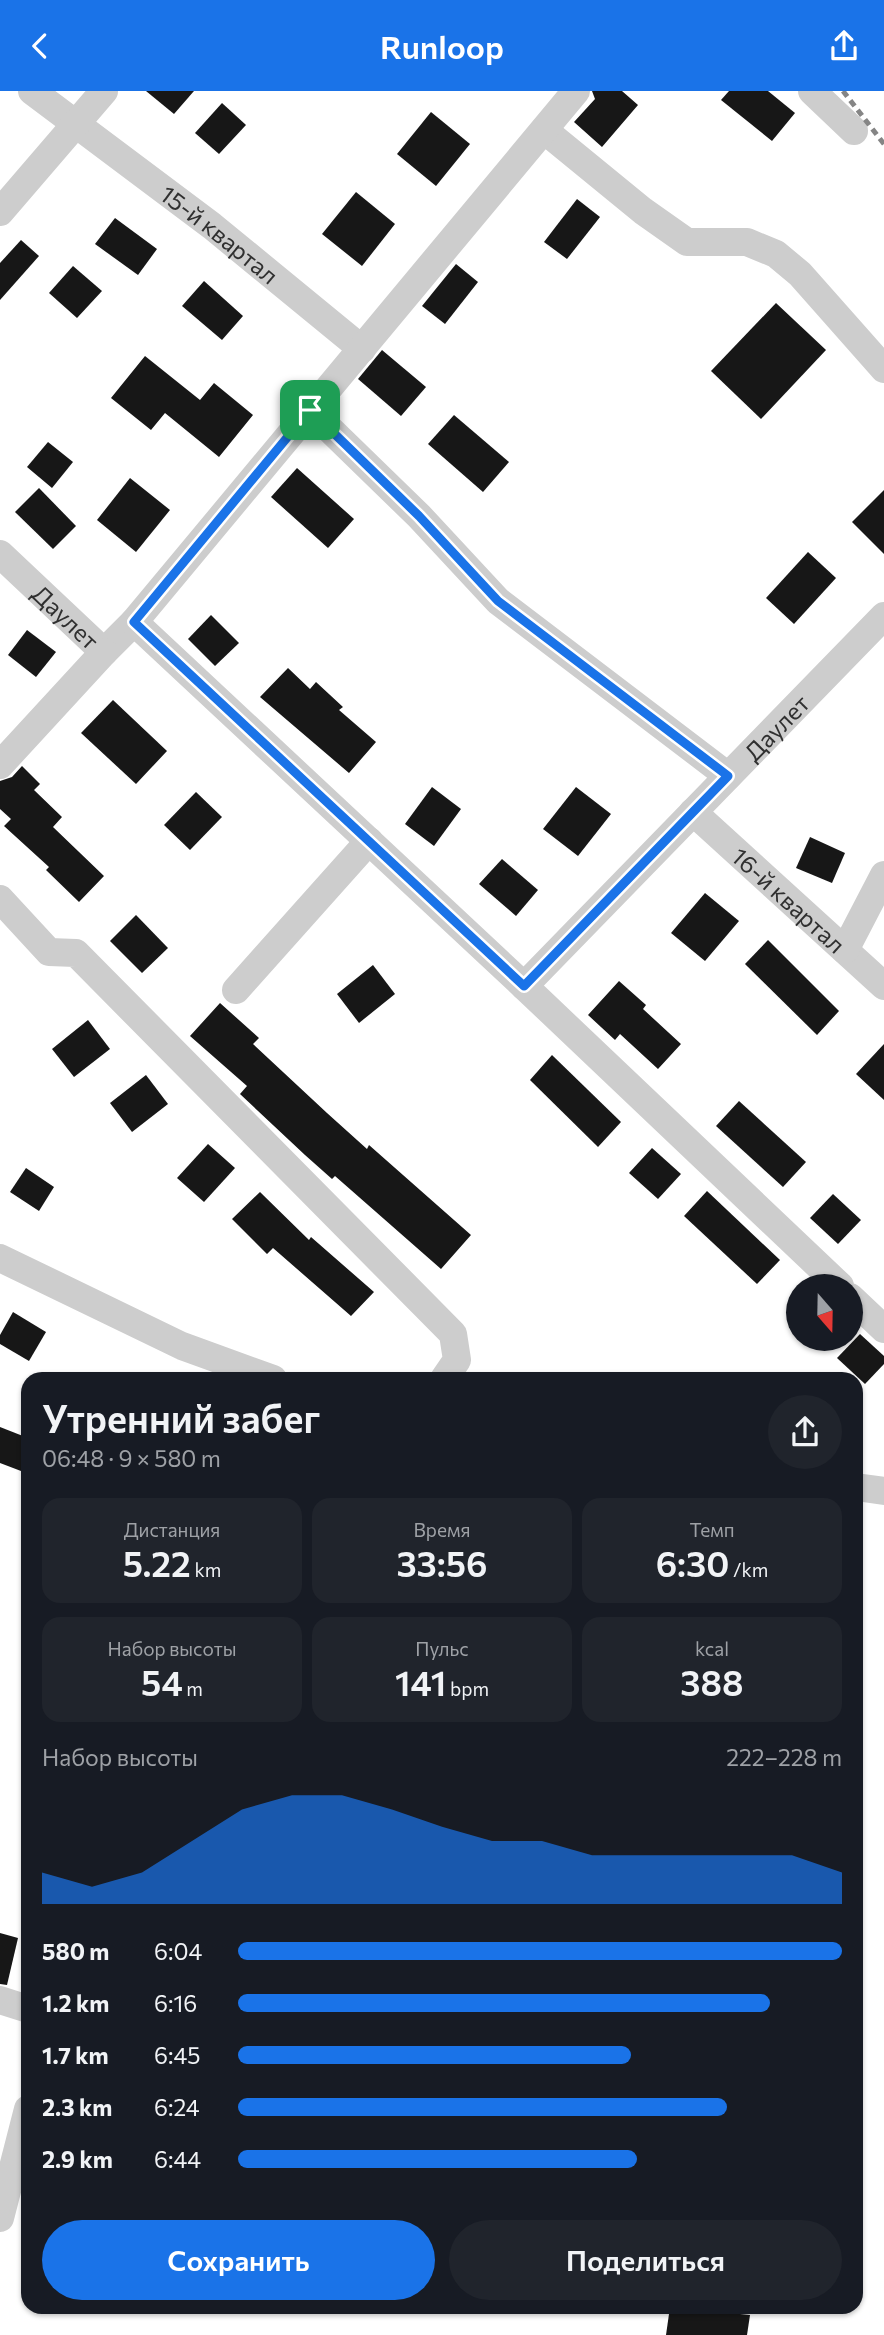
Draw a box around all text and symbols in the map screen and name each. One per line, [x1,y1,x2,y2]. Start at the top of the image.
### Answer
text: Runloop [380,26,504,66]
icon: back [21,27,59,65]
icon: share [825,27,863,65]
street label: 15-й квартал [155,178,285,289]
pin [280,380,340,440]
icon: arrive [291,391,329,429]
street label: Даулет [27,578,105,655]
street label: Даулет [737,688,814,766]
street label: 16-й квартал [727,841,852,958]
north arrow [786,1274,863,1351]
map controls [786,1274,863,1351]
text: Утренний забег [42,1394,320,1441]
button: share [768,1395,842,1469]
text: 06:48 · 9 × 580 m [42,1444,221,1472]
text: Дистанция [124,1518,220,1541]
text: Время [414,1518,470,1541]
text: Темп [689,1518,735,1541]
text: 5.22 [123,1541,191,1584]
text: 33:56 [396,1541,488,1584]
text: 6:30 [656,1541,729,1584]
text: km [191,1558,221,1581]
text: /km [729,1558,768,1581]
text: Набор высоты [108,1637,236,1660]
text: Пульс [415,1637,469,1660]
text: kcal [695,1637,729,1660]
text: 54 [141,1660,183,1703]
text: 141 [395,1660,446,1703]
text: 388 [680,1660,744,1703]
text: m [183,1677,203,1700]
text: bpm [446,1677,489,1700]
text: Набор высоты [42,1743,198,1771]
text: 222–228 m [726,1743,842,1771]
text: 580 m [42,1937,109,1965]
text: 6:04 [154,1937,202,1965]
text: 1.2 km [42,1989,109,2017]
text: 6:16 [154,1989,197,2017]
text: 1.7 km [42,2041,109,2069]
text: 6:45 [154,2041,200,2069]
text: 2.3 km [42,2093,112,2121]
text: 6:24 [154,2093,200,2121]
text: 2.9 km [42,2145,113,2173]
text: 6:44 [154,2145,201,2173]
button: Сохранить [42,2220,435,2300]
button: Поделиться [449,2220,842,2300]

